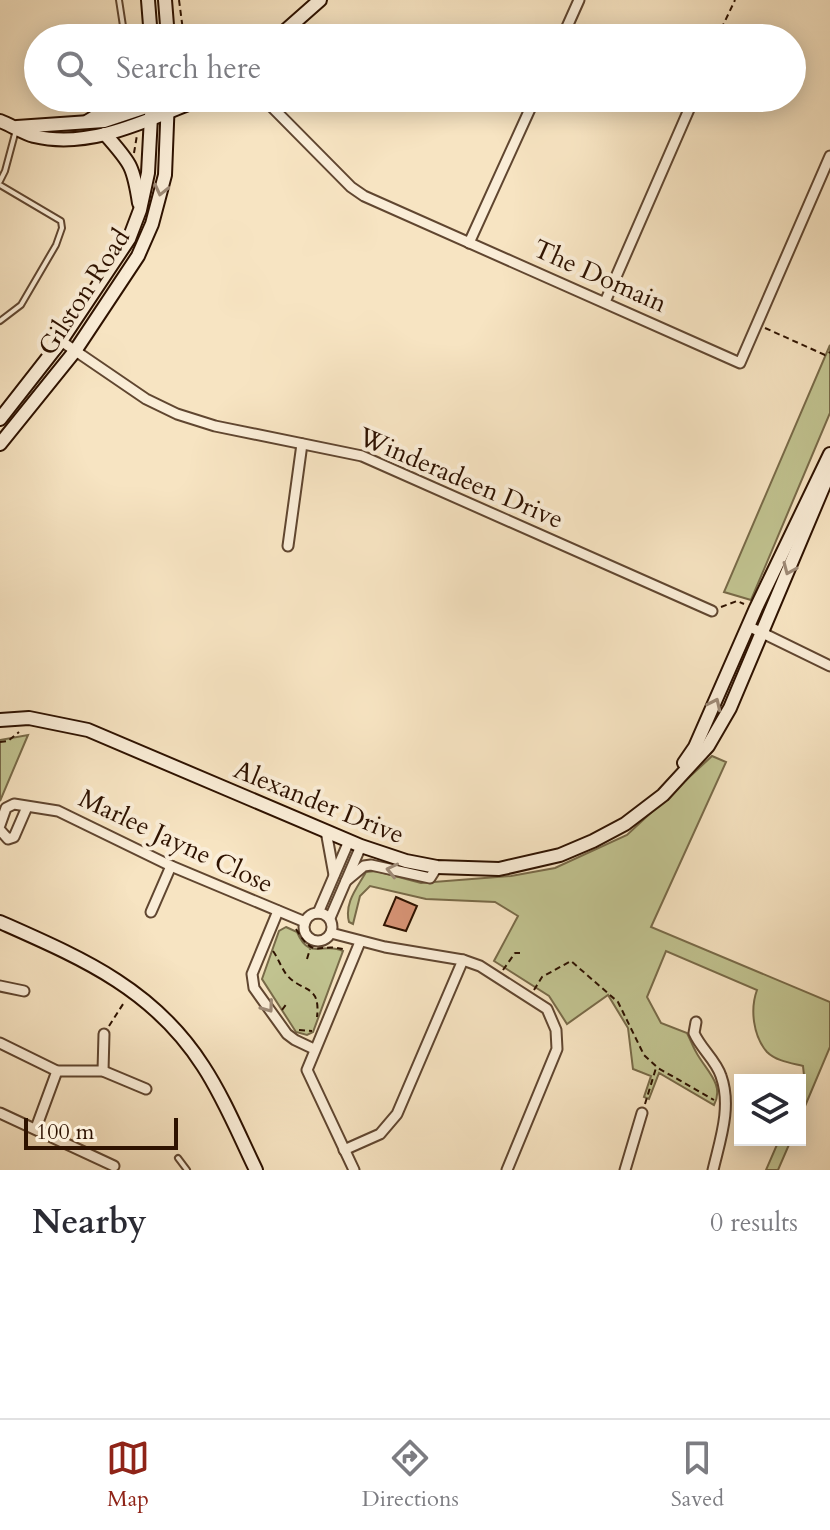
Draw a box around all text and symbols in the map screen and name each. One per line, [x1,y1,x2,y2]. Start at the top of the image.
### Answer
search box [24,24,806,112]
icon: search [52,46,96,90]
text: Search here [116,48,261,89]
one-way arrow [154,182,171,196]
street label: Gilston Road [30,222,138,362]
street label: The Domain [528,231,672,321]
street label: Winderadeen Drive [352,419,569,537]
one-way arrow [783,561,799,575]
one-way arrow [705,697,721,712]
street label: Alexander Drive [229,752,409,852]
street label: Marlee Jayne Close [73,781,279,901]
one-way arrow [386,862,399,879]
one-way arrow [259,999,273,1013]
map controls [734,1074,806,1146]
button: layers [734,1074,806,1146]
scale bar [24,1114,178,1150]
text: 100 m [36,1117,94,1147]
text: Nearby [32,1199,147,1245]
text: 0 results [710,1205,798,1240]
tab: Map [106,1436,150,1514]
tab: Directions [362,1436,459,1514]
tab: Saved [671,1436,724,1514]

